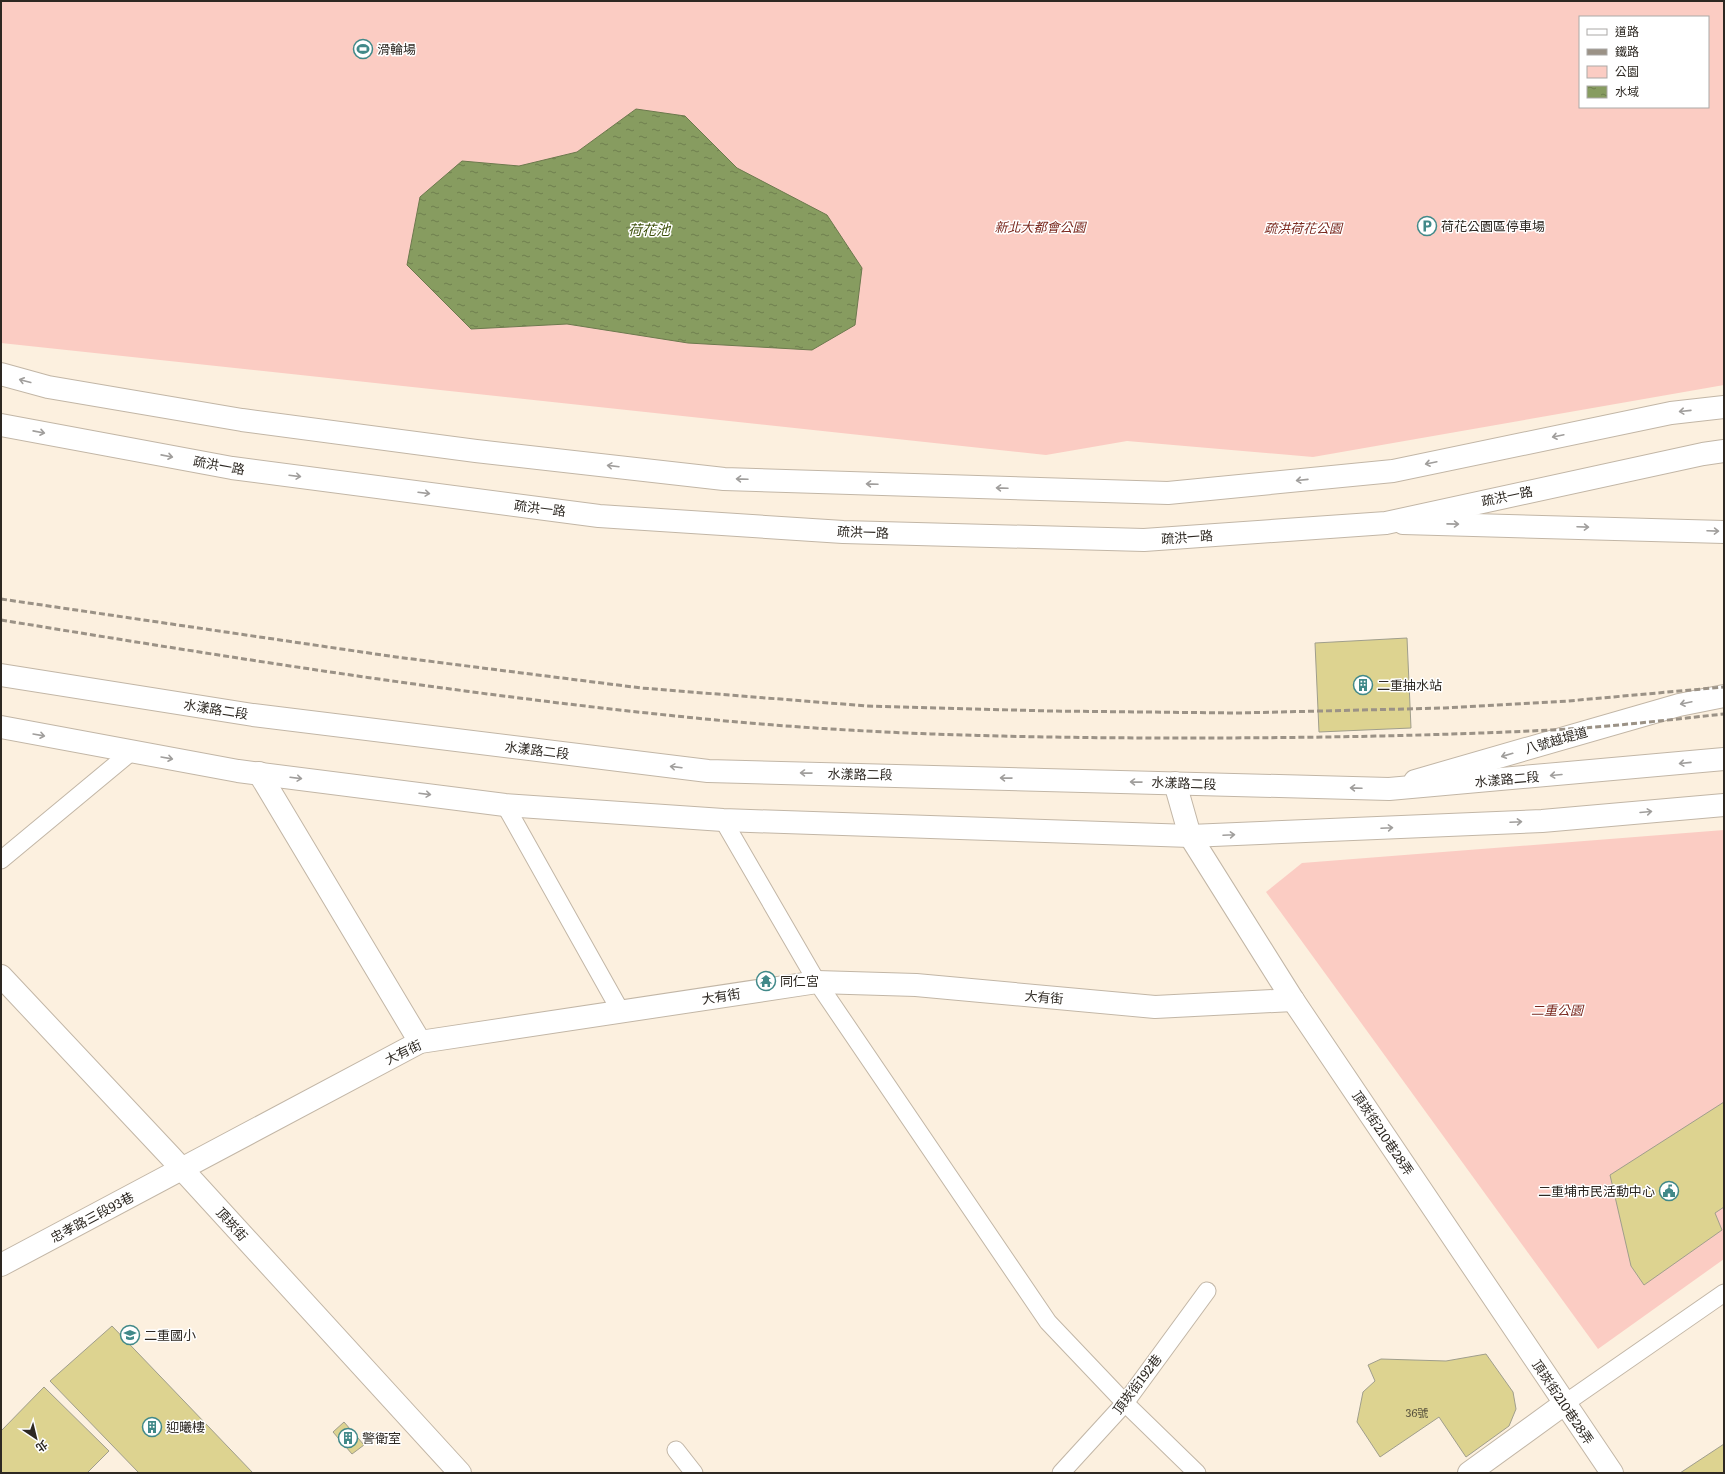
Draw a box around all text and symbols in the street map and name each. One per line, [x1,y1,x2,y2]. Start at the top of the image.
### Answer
legend [1579,16,1709,108]
text: 道路 [1615,22,1639,40]
sports icon: 滑輪場 [352,38,374,60]
place label: 滑輪場 [377,39,416,58]
text: 鐵路 [1615,42,1639,60]
text: 公園 [1615,62,1639,80]
text: 水域 [1615,82,1639,100]
parking icon: 荷花公園區停車場 [1416,215,1438,237]
place label: 荷花公園區停車場 [1441,216,1545,235]
park label: 新北大都會公園 [994,217,1087,236]
park label: 疏洪荷花公園 [1264,218,1344,237]
water label: 荷花池 [628,219,672,239]
one-way arrow [18,376,31,384]
one-way arrow [1679,407,1692,415]
one-way arrow [32,428,45,436]
one-way arrow [1552,433,1565,441]
street label: 疏洪一路 [192,451,246,478]
one-way arrow [160,452,173,460]
one-way arrow [1424,460,1437,468]
one-way arrow [607,462,620,470]
one-way arrow [288,472,301,480]
one-way arrow [736,476,749,483]
one-way arrow [1296,477,1309,484]
one-way arrow [866,480,879,487]
street label: 疏洪一路 [1479,481,1534,510]
one-way arrow [996,484,1009,492]
one-way arrow [417,489,430,497]
street label: 疏洪一路 [513,495,567,520]
one-way arrow [1446,520,1459,528]
street label: 疏洪一路 [837,521,889,542]
one-way arrow [1576,524,1589,531]
street label: 疏洪一路 [1160,525,1214,548]
one-way arrow [1706,528,1719,535]
building icon: 二重抽水站 [1352,674,1374,696]
place label: 二重抽水站 [1377,675,1442,694]
street label: 水漾路二段 [182,694,250,723]
one-way arrow [1680,700,1693,708]
street label: 八號越堤道 [1522,721,1590,758]
one-way arrow [32,731,45,739]
street label: 水漾路二段 [504,736,570,763]
one-way arrow [1501,751,1514,759]
one-way arrow [160,754,173,762]
one-way arrow [1679,759,1692,767]
one-way arrow [670,763,683,771]
street label: 水漾路二段 [827,763,893,784]
street label: 水漾路二段 [1474,766,1540,791]
one-way arrow [800,769,813,777]
one-way arrow [1550,771,1563,778]
street label: 水漾路二段 [1151,772,1217,793]
one-way arrow [289,774,302,782]
one-way arrow [1000,774,1013,782]
one-way arrow [1130,778,1143,785]
one-way arrow [1350,784,1363,792]
one-way arrow [418,791,431,798]
one-way arrow [1639,808,1652,815]
one-way arrow [1509,818,1522,826]
one-way arrow [1380,824,1393,831]
one-way arrow [1222,831,1235,838]
temple icon: 同仁宮 [755,970,777,992]
place label: 同仁宮 [780,971,819,990]
street label: 大有街 [700,983,742,1008]
street label: 大有街 [1024,985,1064,1008]
park label: 二重公園 [1531,1000,1585,1019]
street label: 大有街 [381,1034,424,1069]
street label: 頂崁街210巷28弄 [1348,1087,1419,1179]
public building icon: 二重埔市民活動中心 [1658,1180,1680,1202]
place label: 二重埔市民活動中心 [1538,1181,1655,1200]
street label: 忠孝路三段93巷 [47,1187,137,1247]
street label: 頂崁街 [212,1203,252,1245]
school or university icon: 二重國小 [119,1324,141,1346]
place label: 二重國小 [144,1325,196,1344]
street label: 頂崁街192巷 [1108,1350,1165,1418]
street label: 頂崁街210巷28弄 [1528,1356,1599,1448]
house number: 36號 [1406,1404,1428,1420]
building icon: 迎曦樓 [141,1416,163,1438]
place label: 迎曦樓 [166,1417,205,1436]
north arrow [16,1418,56,1458]
building icon: 警衛室 [337,1427,359,1449]
place label: 警衛室 [362,1428,401,1447]
text: 北 [33,1437,51,1457]

